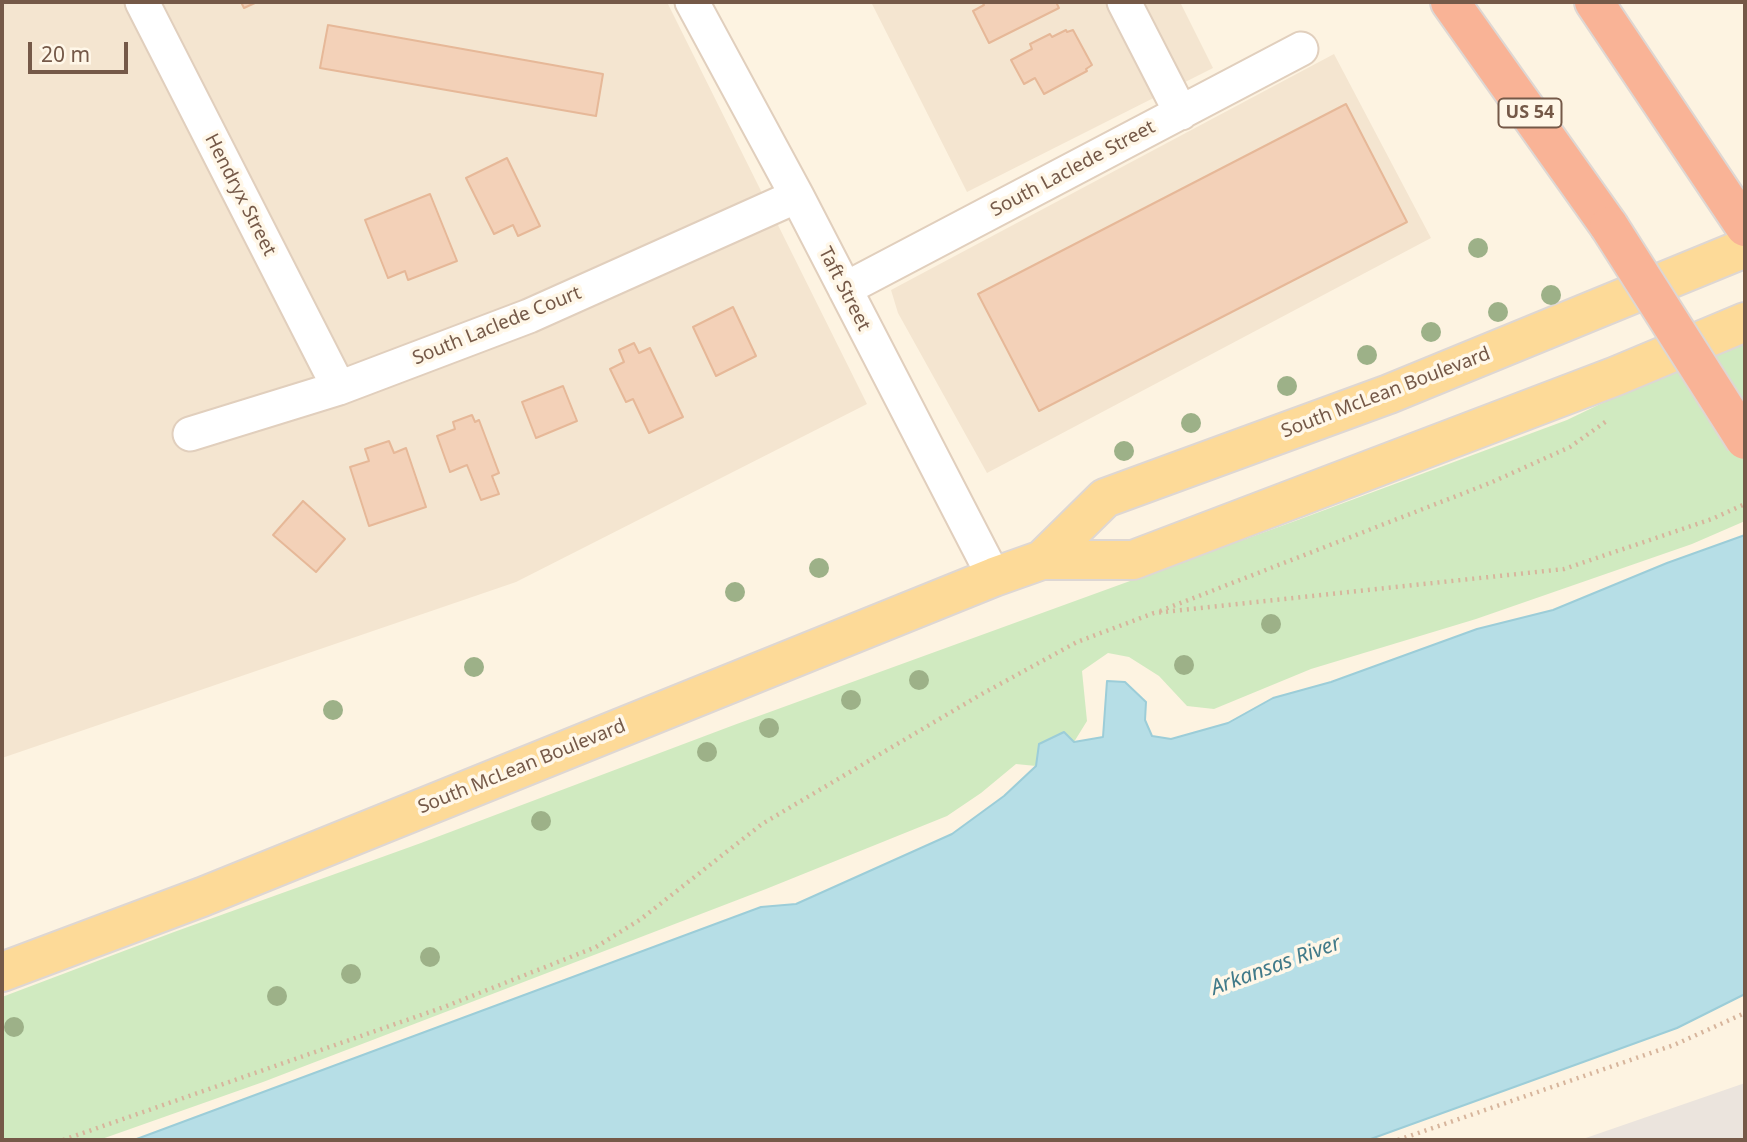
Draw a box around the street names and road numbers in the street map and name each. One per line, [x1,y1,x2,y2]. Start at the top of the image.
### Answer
road number: US 54 [1498,98,1562,128]
street label: South Laclede Street [987,116,1159,222]
street label: Hendryx Street [199,130,281,260]
street label: Taft Street [813,243,875,335]
street label: South Laclede Court [409,282,585,370]
street label: South McLean Boulevard [1278,343,1494,443]
street label: South McLean Boulevard [415,715,629,819]

